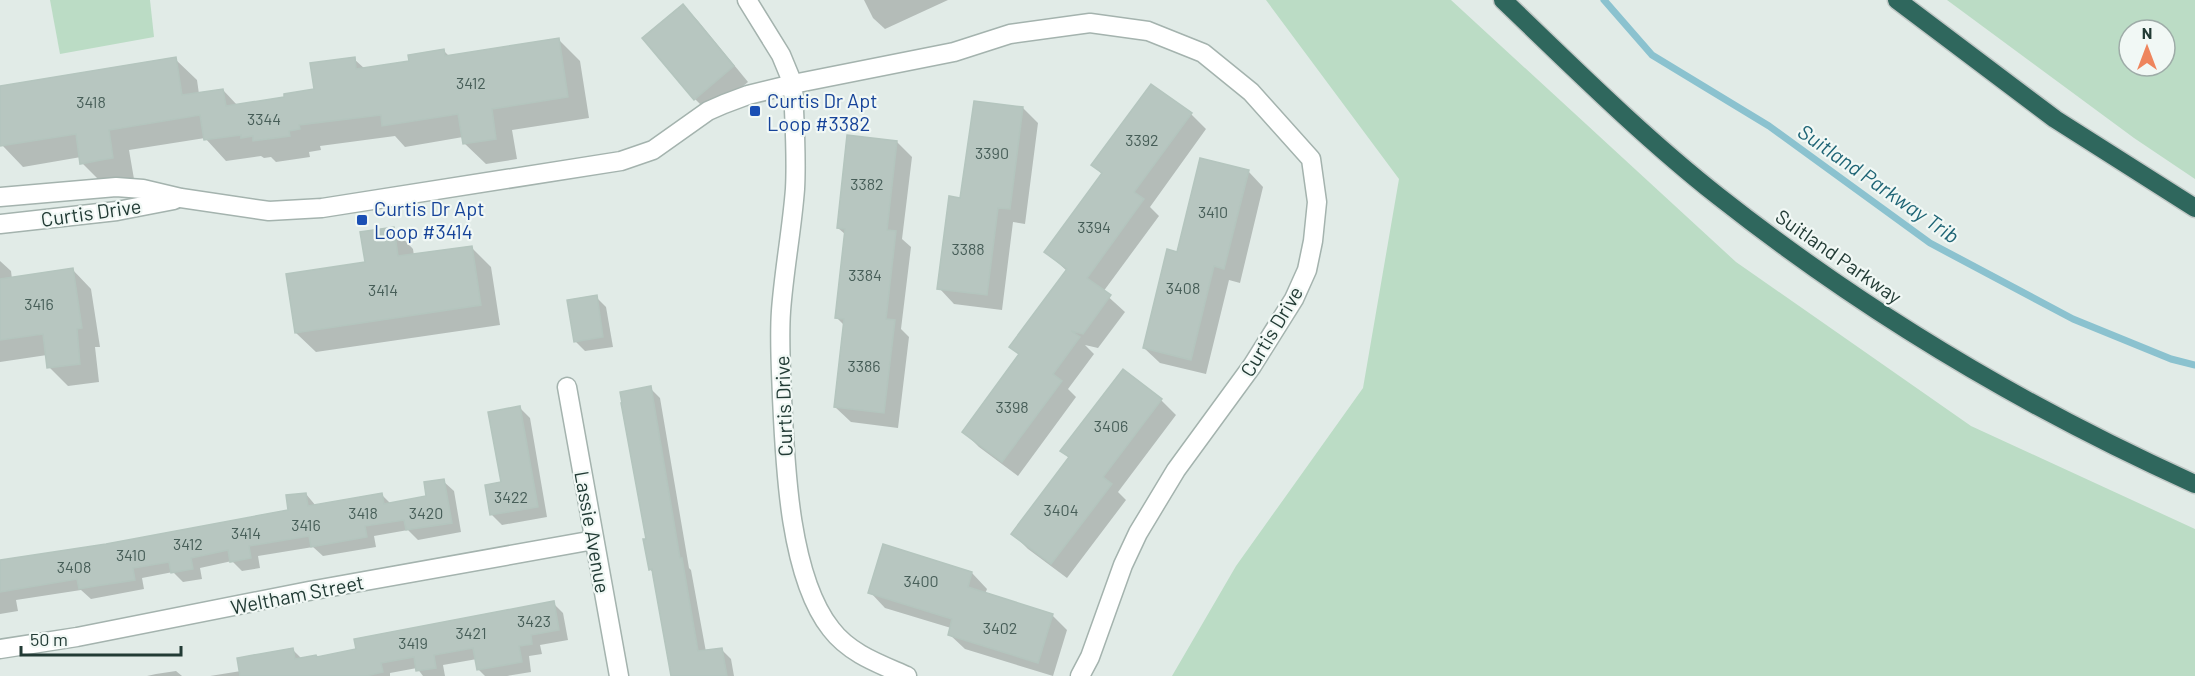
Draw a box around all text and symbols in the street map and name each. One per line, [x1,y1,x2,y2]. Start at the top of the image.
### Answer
north arrow [2117,18,2177,78]
text: N [2142,23,2152,42]
house number: 3412 [456,73,486,92]
place label: Curtis Dr Apt Loop #3382 [767,88,878,135]
house number: 3418 [76,92,106,111]
marker: Curtis Dr Apt Loop #3382 [748,104,762,118]
house number: 3344 [247,109,281,128]
water label: Suitland Parkway Trib [1794,118,1964,248]
house number: 3392 [1125,130,1159,149]
house number: 3390 [975,143,1009,162]
house number: 3382 [850,174,884,193]
street label: Curtis Drive [39,193,143,231]
place label: Curtis Dr Apt Loop #3414 [374,196,485,243]
house number: 3410 [1198,202,1228,221]
street label: Suitland Parkway [1772,204,1906,308]
marker: Curtis Dr Apt Loop #3414 [355,213,369,227]
house number: 3394 [1077,217,1111,236]
house number: 3388 [951,239,985,258]
house number: 3384 [848,265,882,284]
house number: 3408 [1166,278,1200,297]
house number: 3414 [368,280,398,299]
street label: Curtis Drive [1235,282,1307,380]
house number: 3416 [24,294,54,313]
street label: Curtis Drive [769,355,797,457]
house number: 3386 [847,356,881,375]
house number: 3398 [995,397,1029,416]
house number: 3406 [1094,416,1128,435]
street label: Lassie Avenue [570,469,616,595]
house number: 3422 [494,487,528,506]
house number: 3404 [1044,500,1078,519]
house number: 3418 [348,503,378,522]
house number: 3420 [409,503,443,522]
house number: 3416 [291,515,321,534]
house number: 3414 [231,523,261,542]
house number: 3412 [173,534,203,553]
house number: 3410 [116,545,146,564]
house number: 3408 [57,557,91,576]
street label: Weltham Street [228,569,366,619]
house number: 3400 [903,571,939,590]
house number: 3423 [517,611,551,630]
house number: 3402 [983,618,1017,637]
scale bar [21,619,182,657]
house number: 3421 [455,623,487,642]
text: 50 m [30,628,68,650]
house number: 3419 [398,633,428,652]

